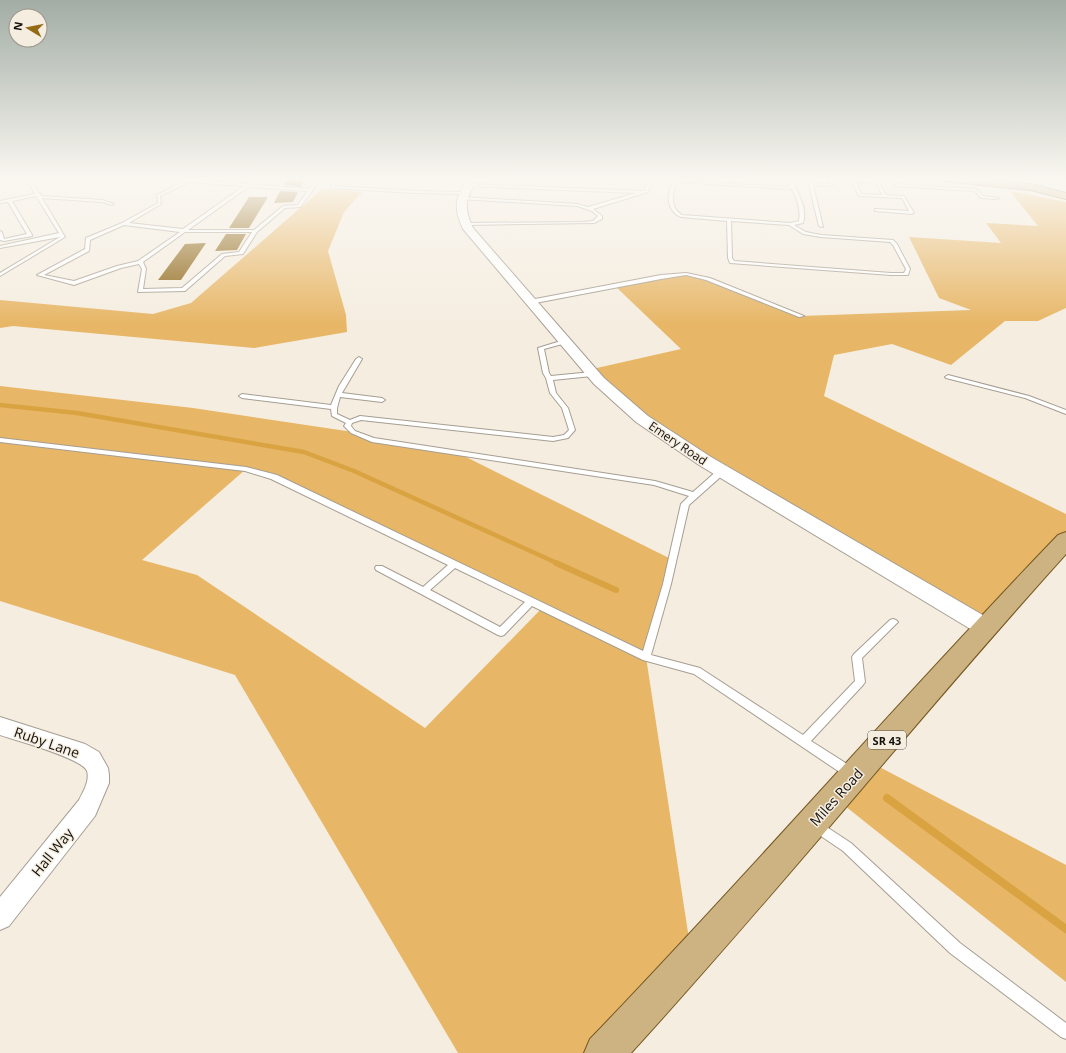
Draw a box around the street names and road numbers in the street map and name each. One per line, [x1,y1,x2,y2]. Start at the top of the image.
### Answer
street label: Emery Road [645,417,711,469]
street label: Ruby Lane [12,722,82,762]
road number: SR 43 [868,731,906,749]
street label: Miles Road [805,764,867,830]
street label: Hall Way [27,823,78,880]

